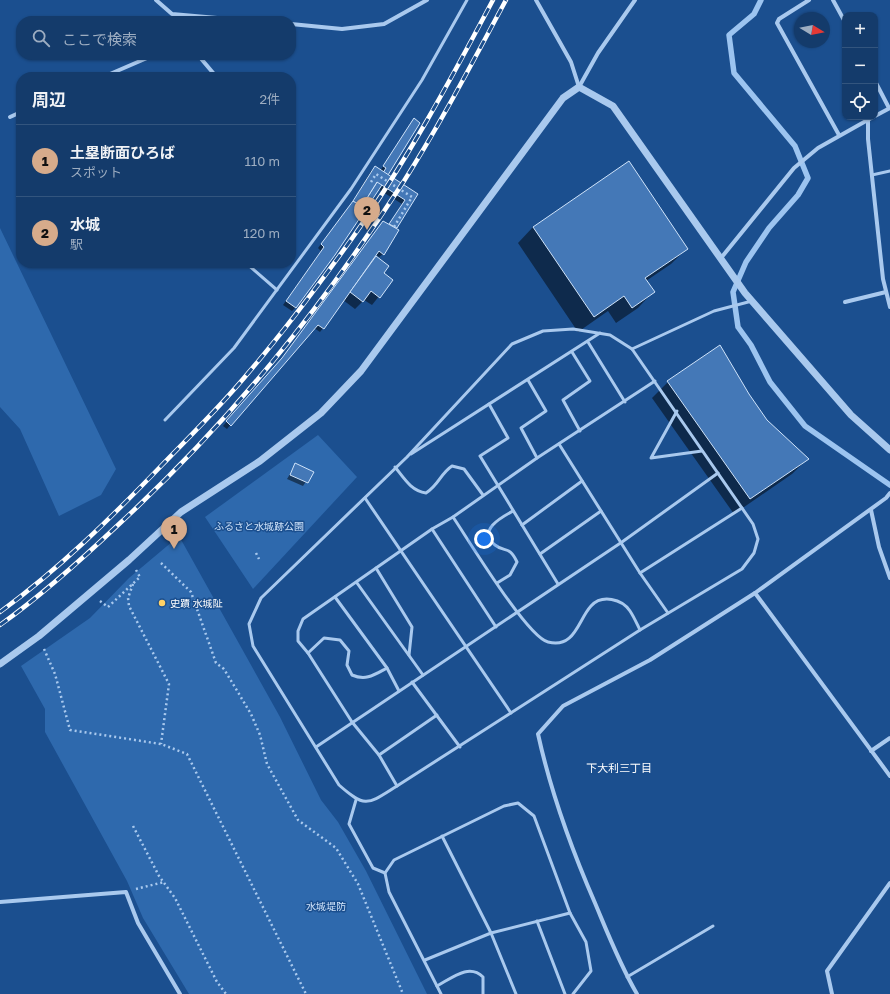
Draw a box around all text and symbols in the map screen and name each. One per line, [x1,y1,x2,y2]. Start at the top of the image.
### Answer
north arrow [794,12,830,48]
map controls [842,12,878,120]
button: + [842,12,878,48]
search box [16,16,296,60]
icon: search [30,27,52,49]
text: ここで検索 [62,30,137,48]
button: − [842,48,878,84]
button: locate [842,84,878,120]
text: 周辺 [32,89,66,110]
text: 2件 [259,91,280,107]
text: 土塁断面ひろば [70,143,175,161]
text: 1 [42,153,48,169]
text: 110 m [245,153,280,169]
text: スポット [70,164,122,180]
pin: 2 [354,197,380,230]
text: 水城 [70,215,100,233]
text: 2 [41,225,49,241]
text: 120 m [243,225,280,241]
text: 駅 [70,236,83,252]
pin: 1 [161,516,187,549]
park label: ふるさと水城跡公園 [214,520,304,532]
your location [474,529,494,549]
place label: 史蹟 水城阯 [170,597,223,609]
marker: 史蹟 水城阯 [157,598,167,608]
district label: 下大利三丁目 [586,761,652,774]
park label: 水城堤防 [306,900,346,912]

